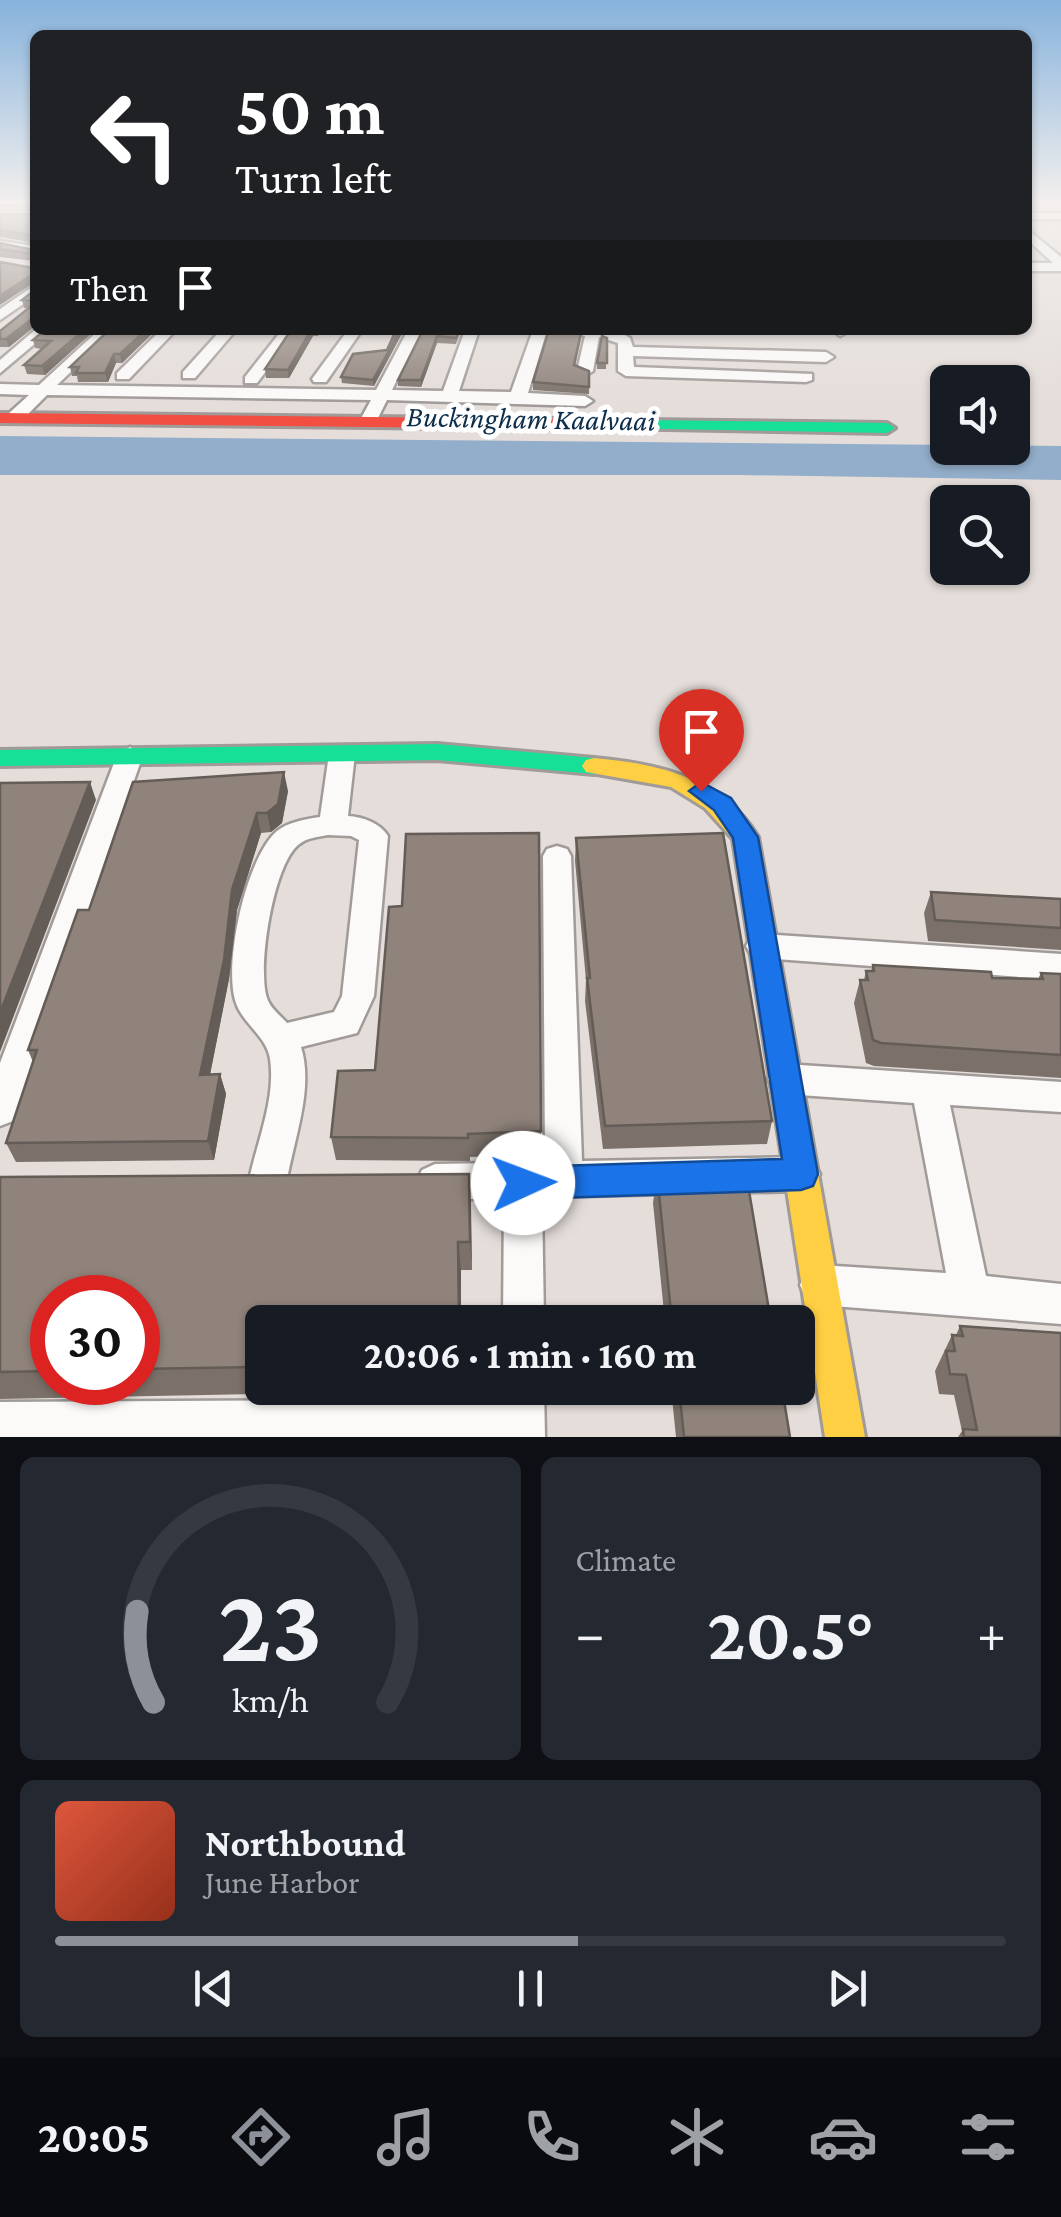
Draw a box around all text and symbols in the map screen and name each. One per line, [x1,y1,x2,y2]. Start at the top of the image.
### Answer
icon: left [70,70,200,200]
text: 50 m [235,71,385,149]
text: Turn left [235,153,392,203]
icon: arrive [168,260,223,315]
text: Then [70,267,148,309]
map controls [930,365,1030,585]
button: sound [930,365,1030,465]
water label: Buckingham Kaalvaai [406,399,657,438]
button: search [930,485,1030,585]
pin [659,689,744,792]
icon: arrive [674,704,729,759]
position arrow [471,1131,575,1235]
speed limit sign: 30 [30,1275,160,1405]
text: 20:06 · 1 min · 160 m [364,1334,696,1376]
text: Climate [576,1542,676,1578]
text: 23 [218,1567,322,1682]
text: 20.5° [707,1592,874,1675]
text: − [576,1603,605,1664]
text: + [977,1603,1006,1664]
text: km/h [232,1680,309,1720]
text: Northbound [205,1822,406,1864]
text: June Harbor [205,1864,360,1900]
icon: previous [186,1961,241,2016]
icon: pause [503,1961,558,2016]
icon: next [820,1961,875,2016]
icon: directions [226,2102,296,2172]
icon: music [371,2102,441,2172]
icon: phone [517,2102,587,2172]
icon: climate [662,2102,732,2172]
icon: car [808,2102,878,2172]
icon: filters [953,2102,1023,2172]
text: 20:05 [38,2112,150,2162]

